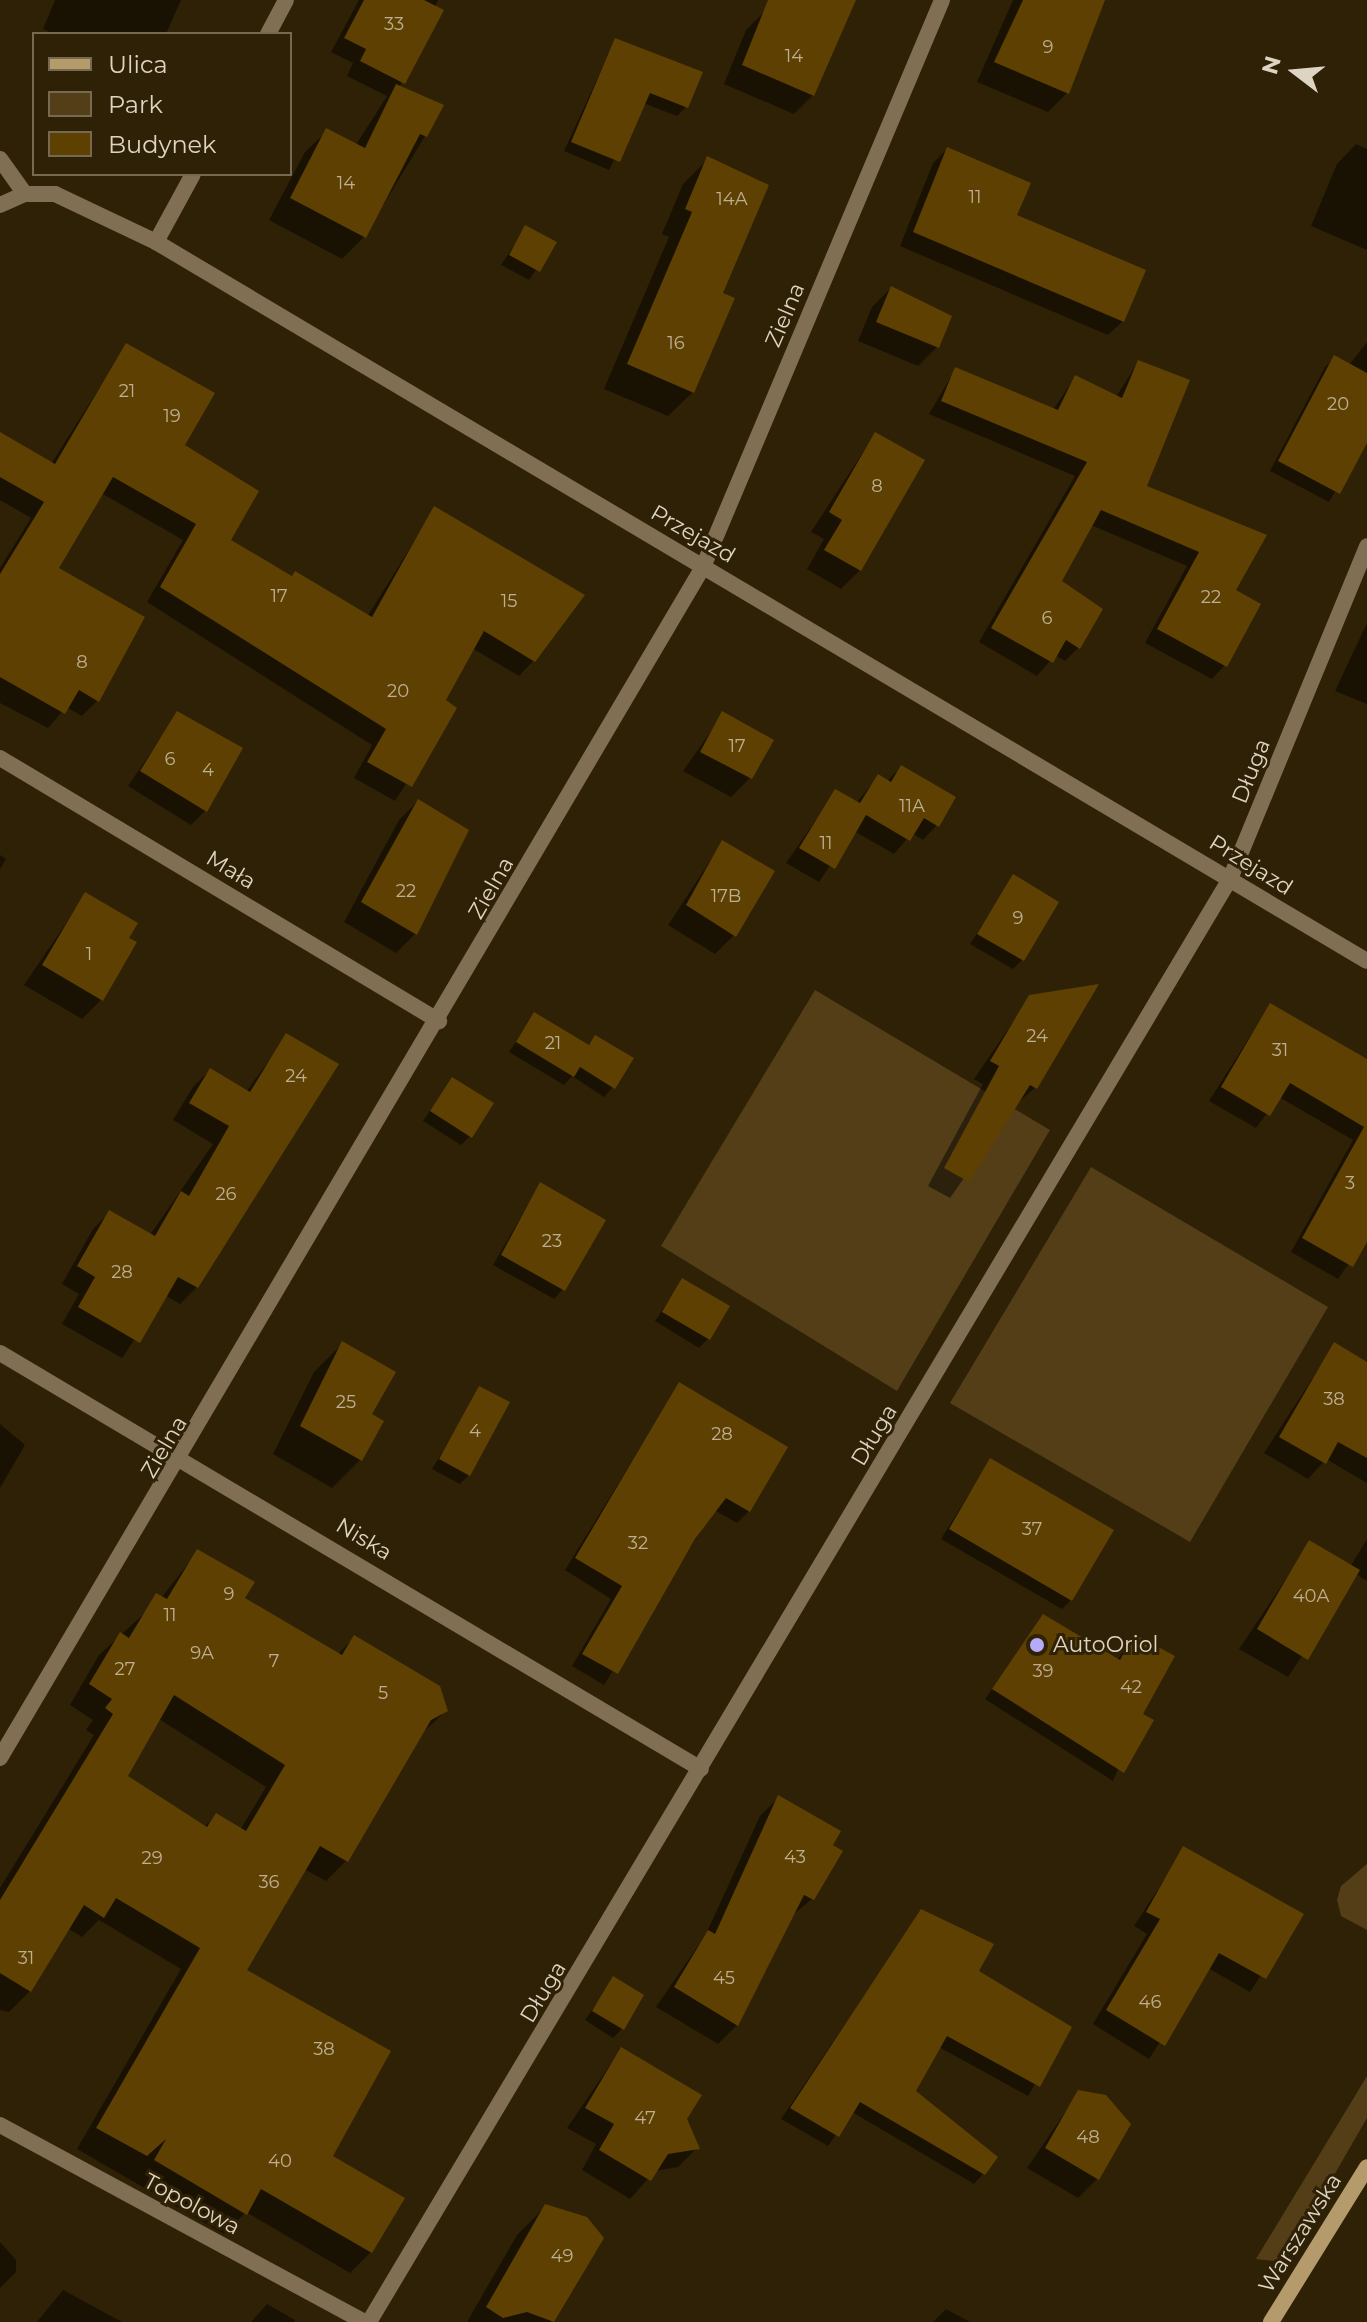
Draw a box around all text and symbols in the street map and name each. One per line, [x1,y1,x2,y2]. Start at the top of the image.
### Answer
house number: 33 [384,13,404,35]
legend [32,32,292,176]
north arrow [1255,32,1335,112]
house number: 9 [1043,36,1053,58]
house number: 14 [785,45,803,67]
text: Ulica [108,50,168,79]
text: N [1256,53,1287,78]
text: Park [108,90,163,119]
text: Budynek [108,130,216,159]
house number: 14 [337,172,355,194]
house number: 11 [969,186,981,208]
house number: 14A [716,188,748,210]
street label: Zielna [760,279,810,351]
house number: 16 [667,332,685,354]
house number: 21 [119,380,135,402]
house number: 20 [1327,393,1349,415]
house number: 19 [163,405,181,427]
house number: 8 [871,475,883,497]
street label: Przejazd [646,499,740,569]
house number: 17 [270,585,288,607]
house number: 22 [1201,586,1221,608]
house number: 15 [501,590,517,612]
house number: 6 [1042,607,1052,629]
house number: 8 [76,651,88,673]
house number: 20 [387,680,409,702]
house number: 17 [728,735,746,757]
street label: Długa [1226,735,1276,807]
house number: 6 [165,748,175,770]
house number: 4 [202,759,214,781]
house number: 11A [899,795,925,817]
street label: Przejazd [1204,829,1298,901]
house number: 11 [820,832,832,854]
street label: Mała [201,845,261,895]
street label: Zielna [463,852,519,924]
house number: 22 [396,880,416,902]
house number: 17B [711,885,741,907]
house number: 9 [1013,907,1023,929]
house number: 1 [86,943,92,965]
house number: 24 [1026,1025,1048,1047]
house number: 21 [545,1032,561,1054]
house number: 31 [1272,1039,1288,1061]
house number: 24 [285,1065,307,1087]
house number: 3 [1345,1172,1355,1194]
house number: 26 [215,1183,237,1205]
house number: 23 [542,1230,562,1252]
house number: 28 [111,1261,133,1283]
house number: 38 [1323,1388,1345,1410]
house number: 25 [336,1391,356,1413]
street label: Długa [845,1399,903,1471]
street label: Zielna [135,1411,193,1483]
house number: 4 [469,1420,481,1442]
house number: 28 [711,1423,733,1445]
street label: Niska [331,1512,397,1566]
house number: 37 [1022,1518,1042,1540]
house number: 32 [628,1532,648,1554]
house number: 9 [224,1583,234,1605]
house number: 40A [1293,1585,1329,1607]
house number: 11 [164,1604,176,1626]
place label: AutoOriol [1053,1632,1158,1658]
marker: AutoOriol [1028,1636,1046,1654]
house number: 9A [190,1642,214,1664]
house number: 7 [269,1650,279,1672]
house number: 27 [115,1658,135,1680]
house number: 39 [1032,1660,1054,1682]
house number: 42 [1120,1676,1142,1698]
house number: 5 [378,1682,388,1704]
house number: 43 [784,1846,806,1868]
house number: 29 [141,1847,163,1869]
house number: 36 [258,1871,280,1893]
house number: 31 [18,1947,34,1969]
street label: Długa [514,1956,572,2028]
house number: 45 [713,1967,735,1989]
house number: 46 [1139,1991,1161,2013]
house number: 38 [313,2038,335,2060]
house number: 47 [634,2107,656,2129]
house number: 48 [1076,2126,1100,2148]
house number: 40 [268,2150,292,2172]
street label: Topolowa [139,2168,245,2240]
street label: Warszawska [1253,2169,1347,2297]
house number: 49 [551,2245,573,2267]

